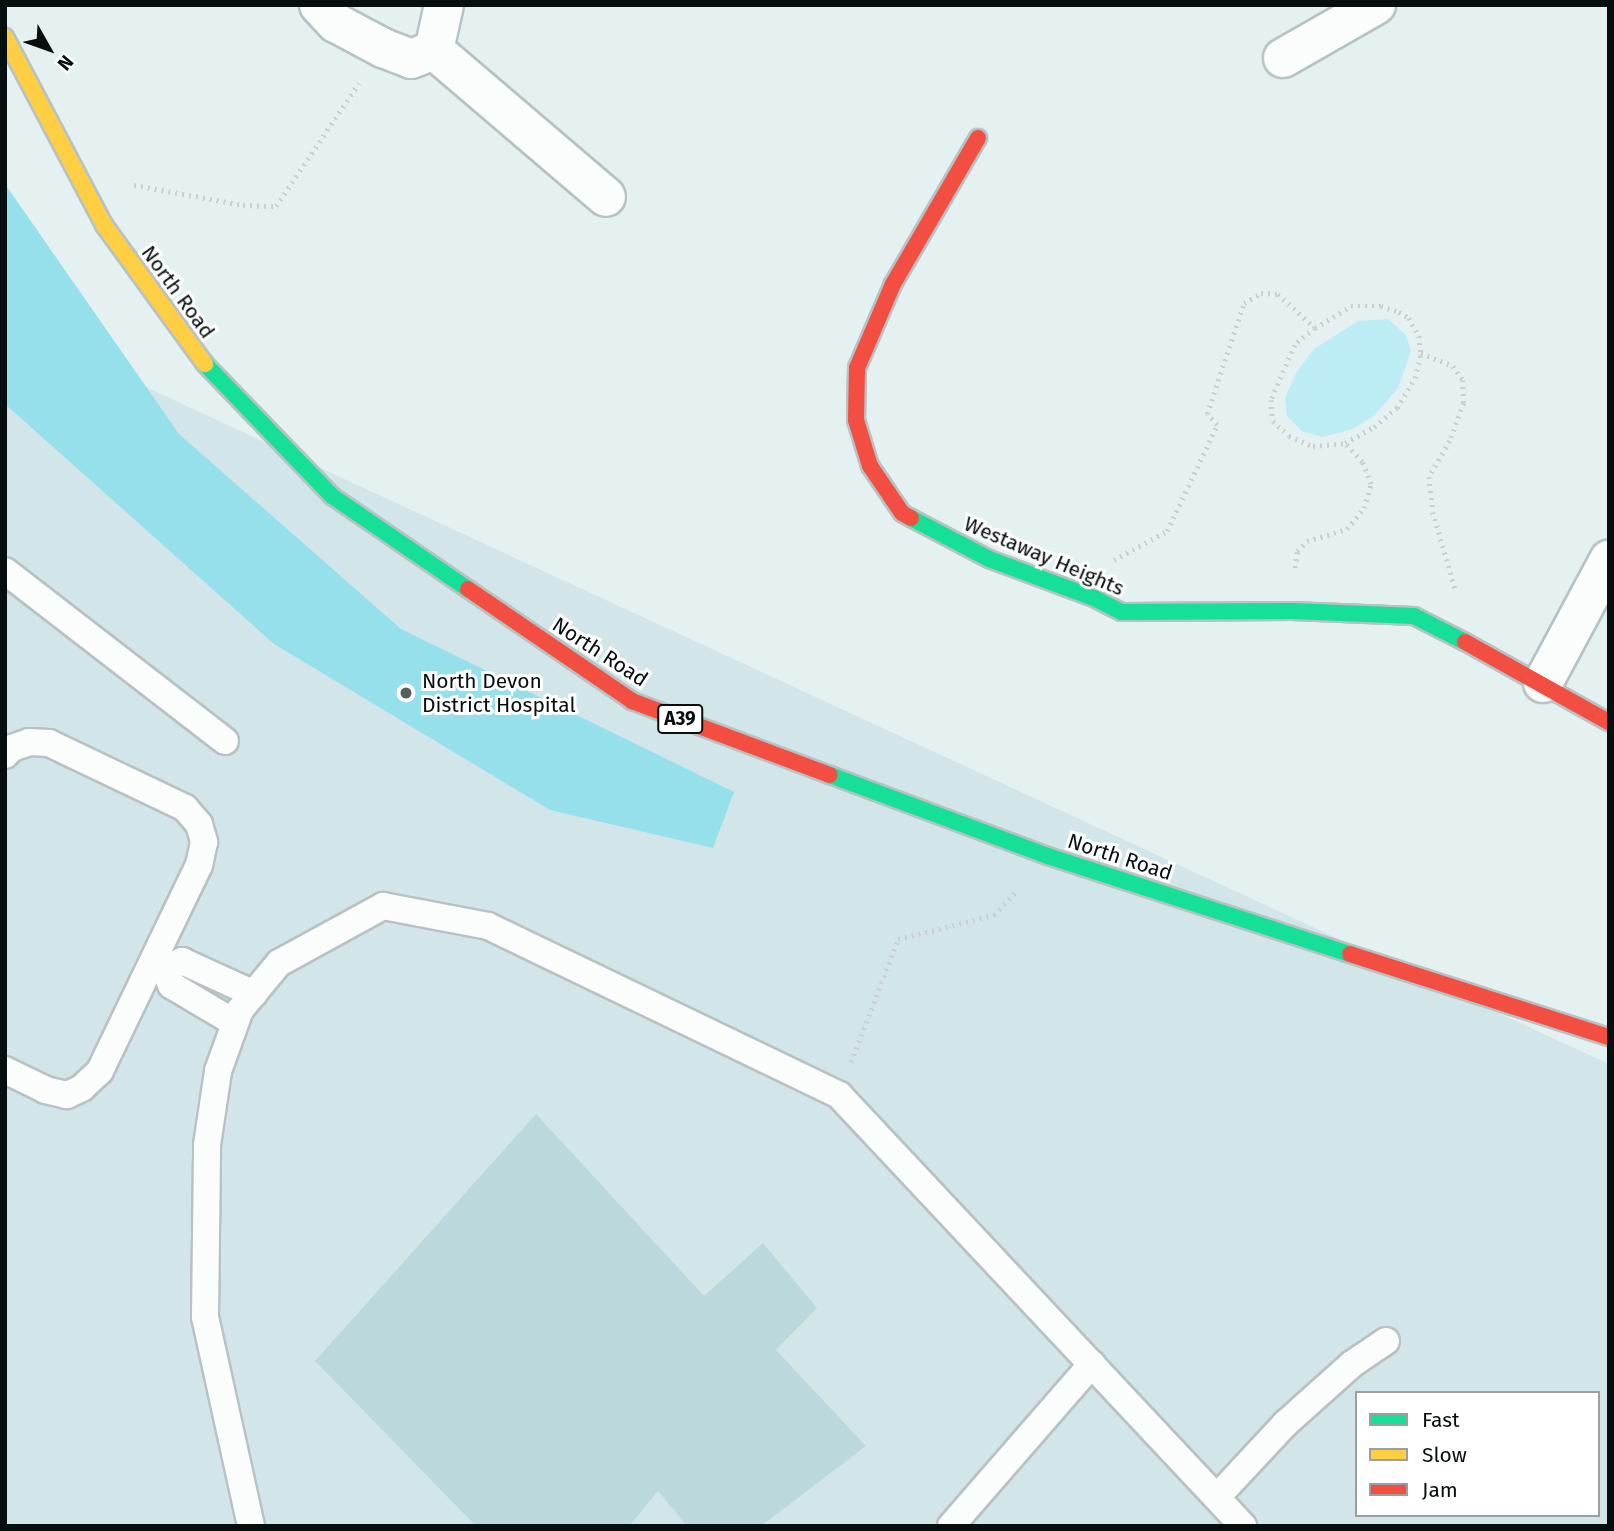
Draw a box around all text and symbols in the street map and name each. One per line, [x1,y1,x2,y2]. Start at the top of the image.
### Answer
north arrow [14,14,84,84]
text: N [53,51,78,75]
street label: North Road [136,241,220,343]
street label: Westaway Heights [960,511,1128,601]
street label: North Road [548,612,652,692]
place label: North Devon District Hospital [422,668,576,718]
marker: North Devon District Hospital [396,683,416,703]
road number: A39 [656,704,704,734]
street label: North Road [1064,828,1176,886]
legend [1355,1391,1600,1517]
text: Fast [1422,1407,1460,1433]
text: Slow [1422,1442,1467,1468]
text: Jam [1422,1477,1458,1503]

